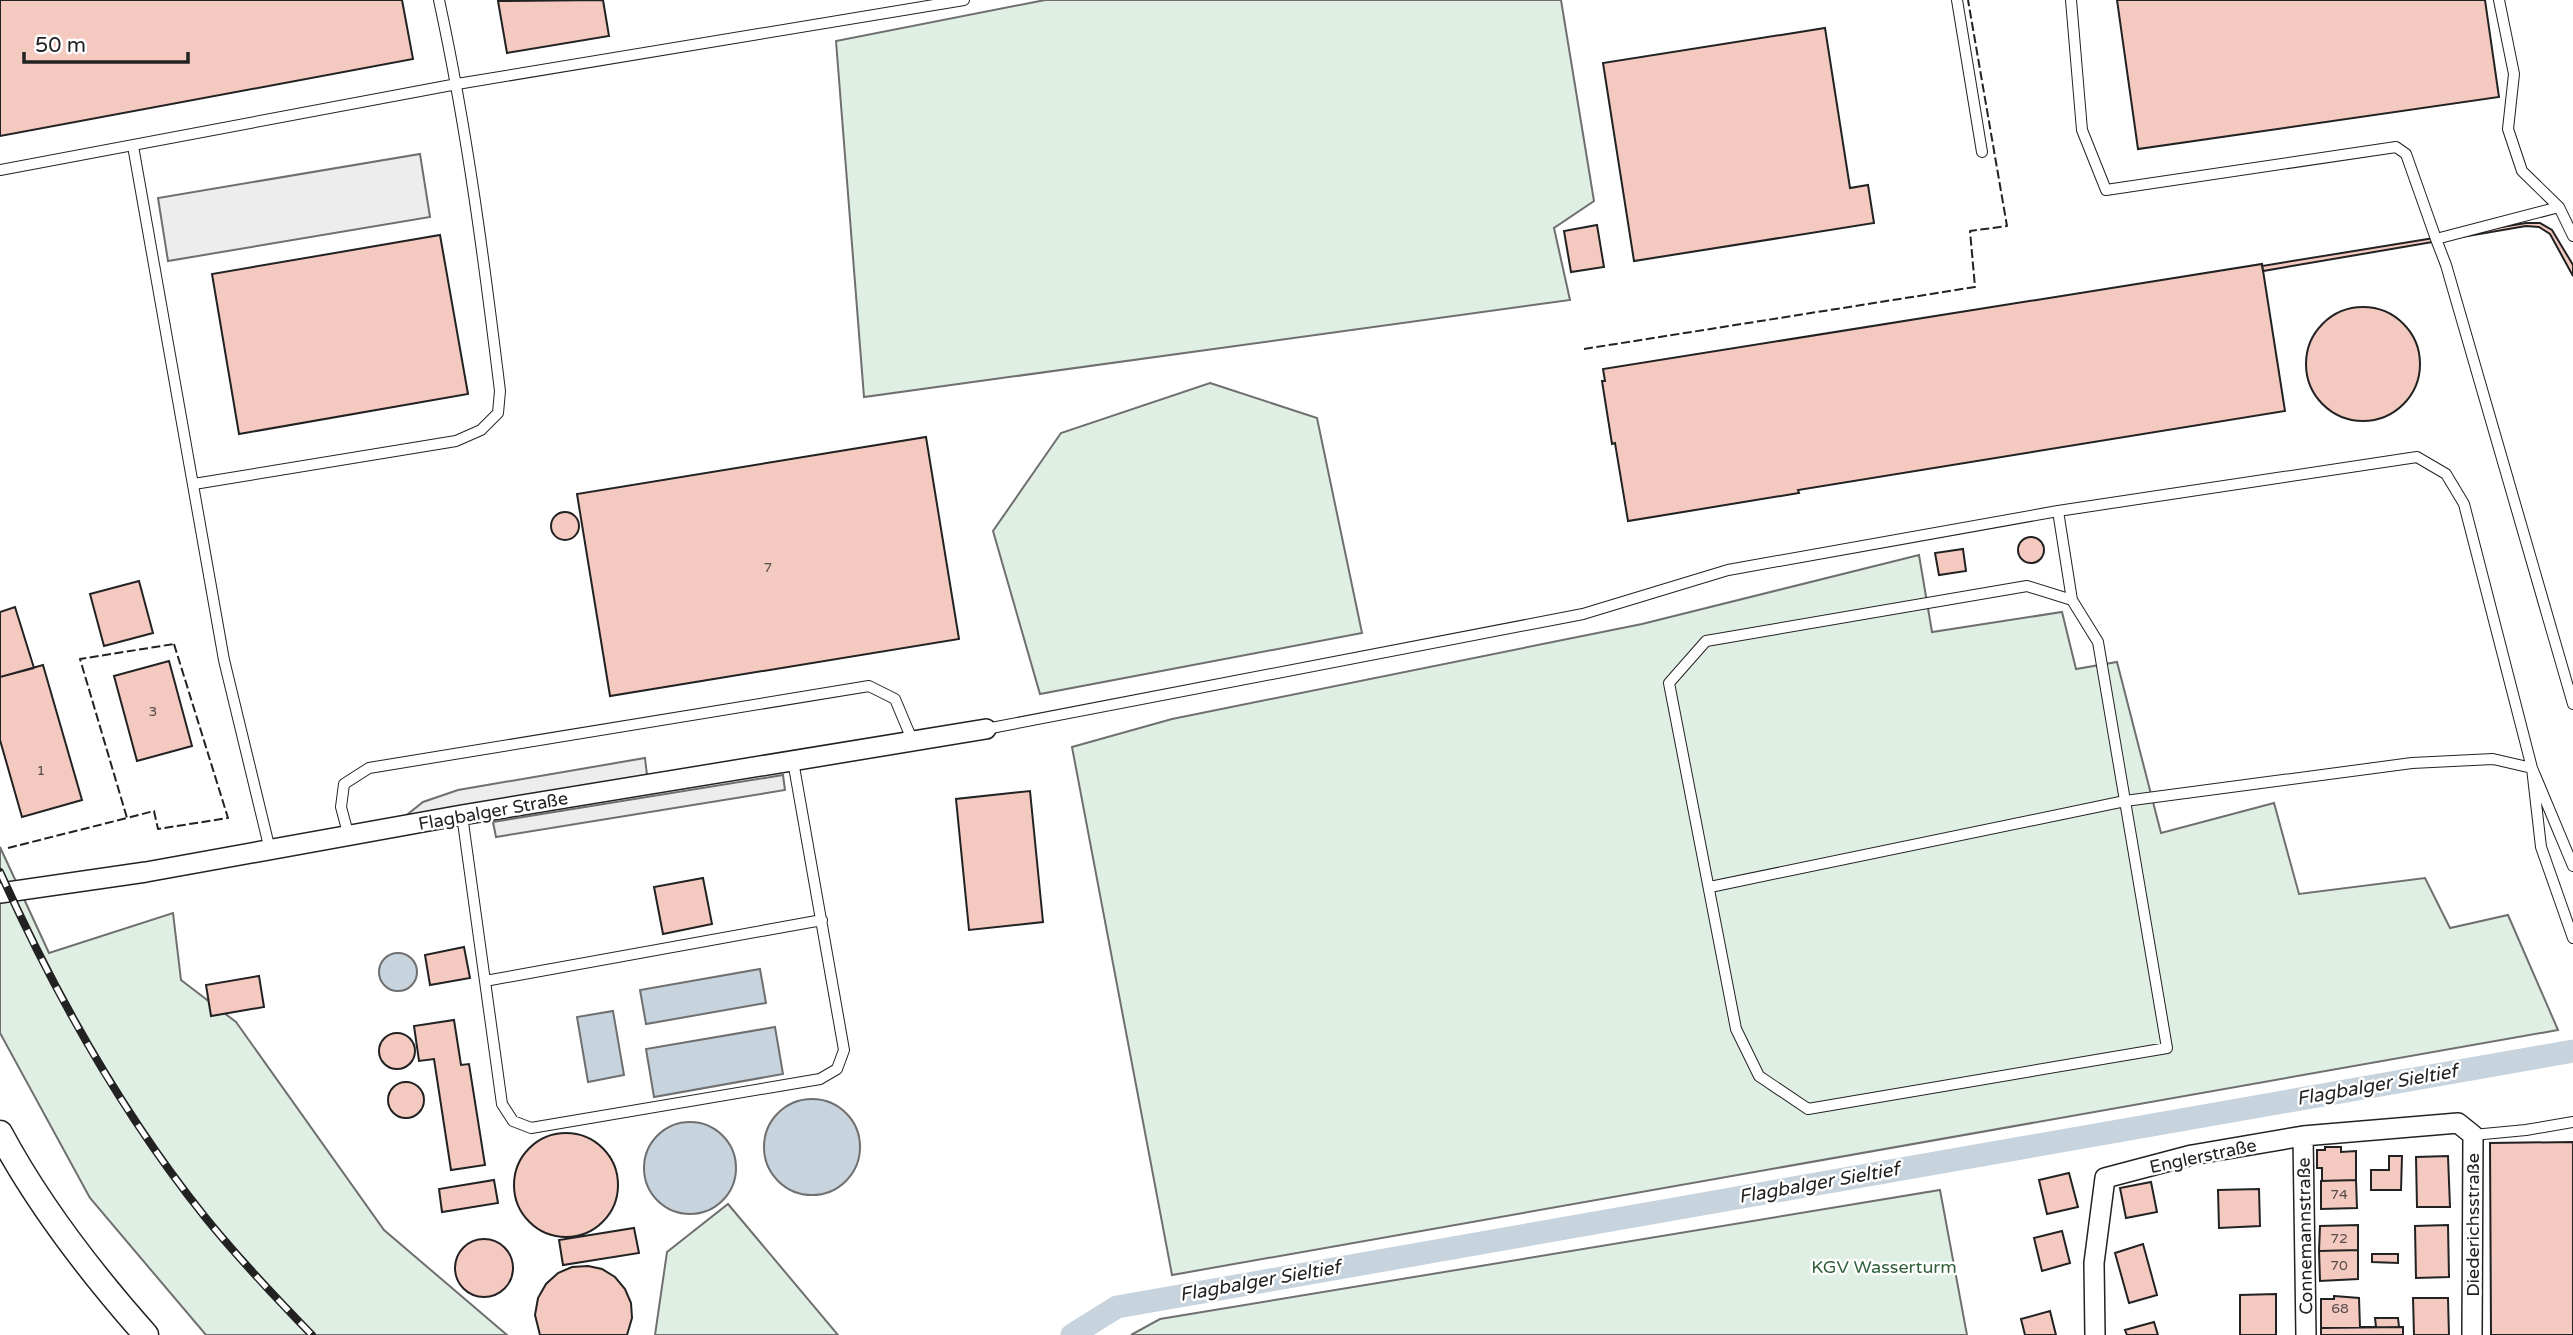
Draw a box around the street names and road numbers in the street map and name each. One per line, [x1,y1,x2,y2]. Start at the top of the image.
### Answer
street label: Flagbalger Straße [416,787,570,835]
street label: Englerstraße [2147,1134,2259,1178]
street label: Diederichsstraße [2462,1153,2484,1297]
street label: Connemannstraße [2293,1157,2317,1315]

